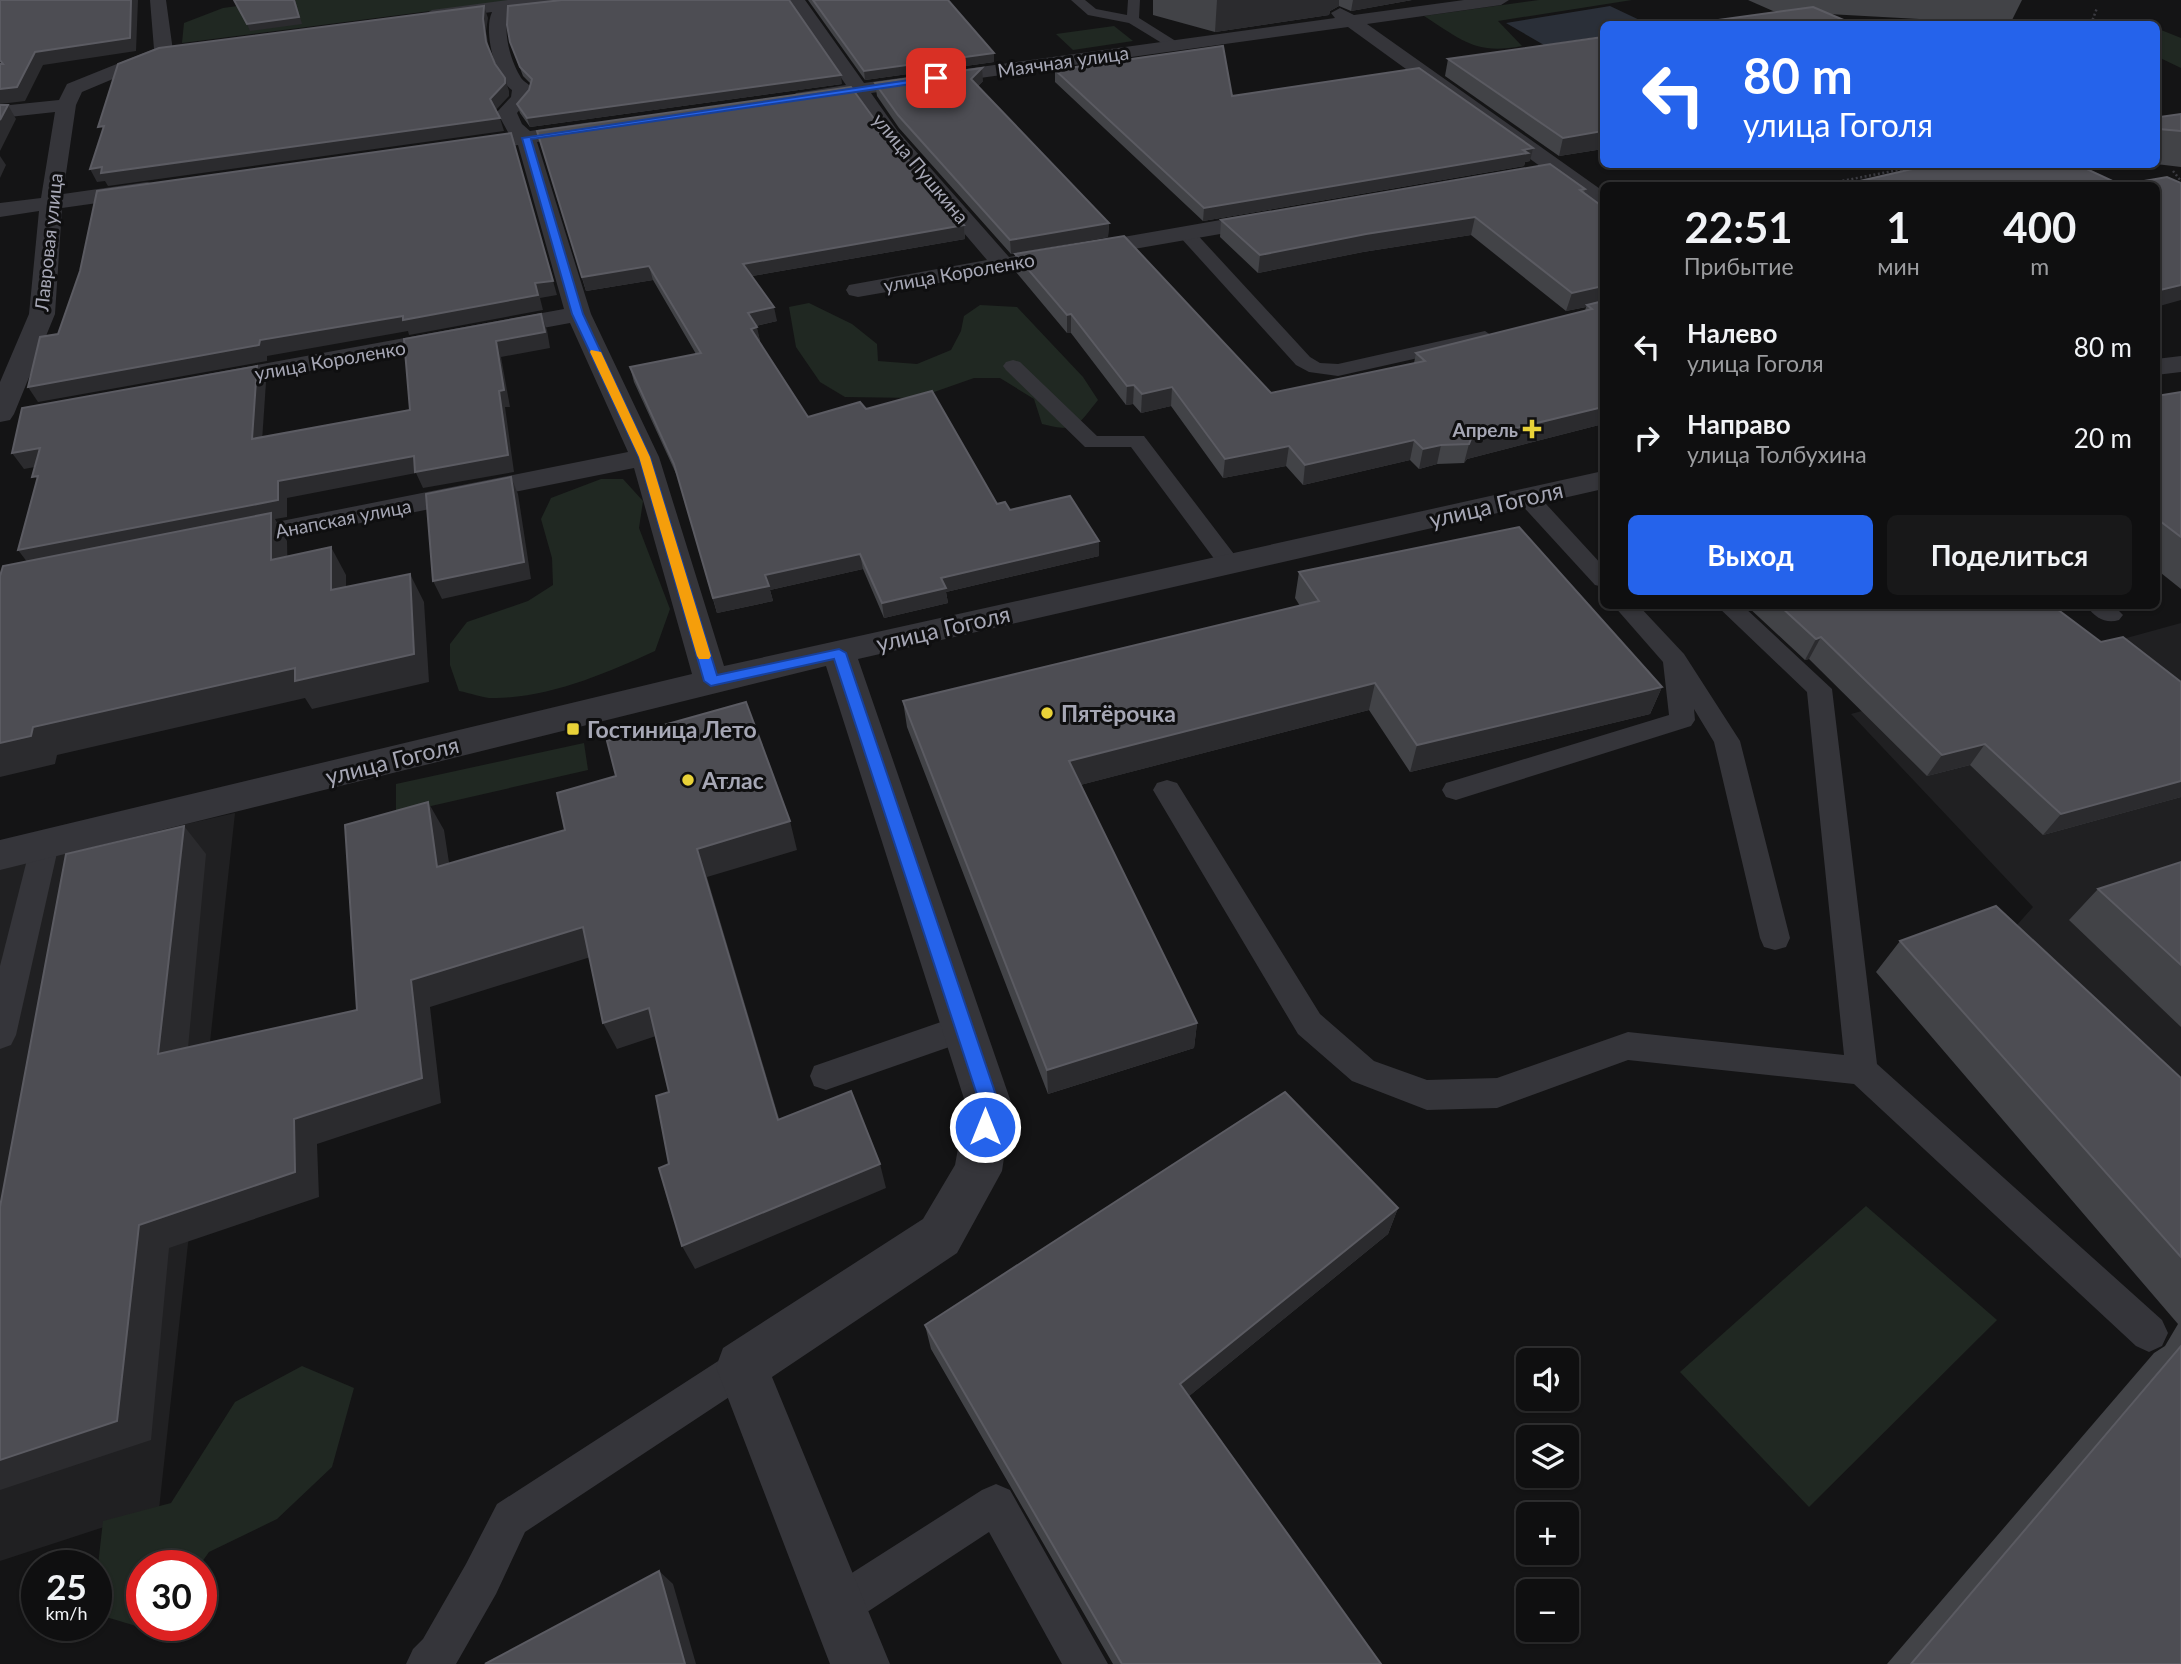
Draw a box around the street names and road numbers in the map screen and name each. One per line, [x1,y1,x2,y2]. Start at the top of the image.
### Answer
street label: Маячная улица [996,40,1130,82]
street label: улица Пушкина [868,108,974,228]
street label: Лавровая улица [29,172,67,313]
street label: улица Короленко [882,247,1036,297]
street label: улица Короленко [253,335,407,385]
street label: улица Гоголя [1426,475,1566,533]
street label: Анапская улица [273,494,413,542]
street label: улица Гоголя [873,599,1013,657]
street label: улица Гоголя [322,730,462,790]

